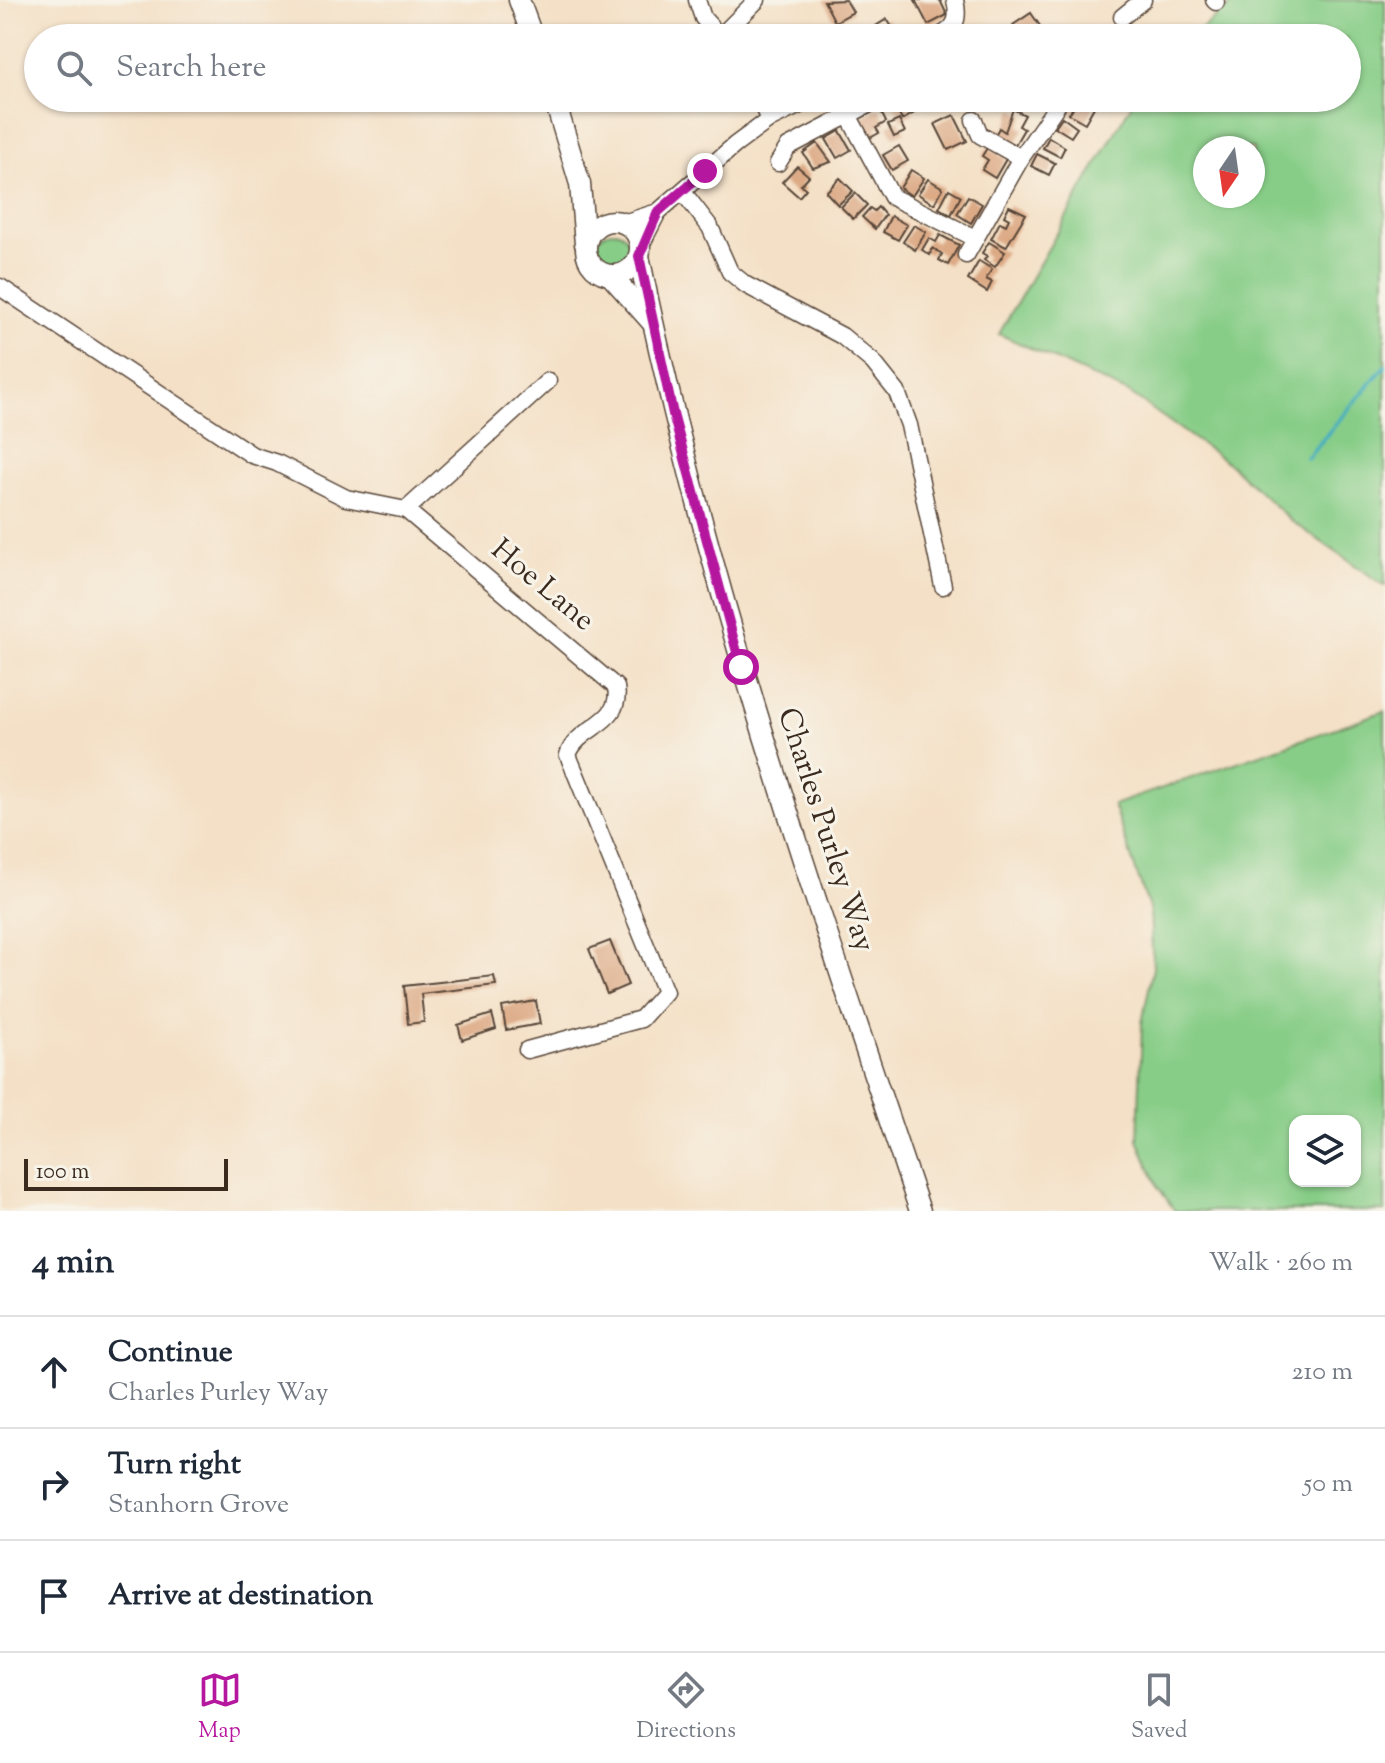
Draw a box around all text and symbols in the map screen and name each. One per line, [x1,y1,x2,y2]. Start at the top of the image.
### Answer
search box [24,24,1361,112]
icon: search [52,46,96,90]
text: Search here [116,47,266,90]
north arrow [1193,136,1265,208]
route end [687,153,723,189]
street label: Hoe Lane [481,530,603,642]
route start [723,649,759,685]
street label: Charles Purley Way [765,702,885,958]
map controls [1289,1115,1361,1187]
button: layers [1289,1115,1361,1187]
scale bar [24,1155,228,1191]
text: 100 m [36,1157,89,1189]
text: 4 min [32,1239,114,1288]
text: Walk · 260 m [1208,1245,1353,1282]
text: Continue [108,1332,233,1375]
icon: ahead [32,1350,76,1394]
text: 210 m [1291,1354,1353,1391]
text: Charles Purley Way [108,1375,328,1412]
text: Turn right [108,1444,241,1487]
icon: right [32,1462,76,1506]
text: 50 m [1303,1466,1353,1503]
text: Stanhorn Grove [108,1487,289,1524]
icon: arrive [32,1574,76,1618]
text: Arrive at destination [108,1575,373,1618]
tab: Map [198,1668,242,1748]
tab: Directions [637,1668,736,1748]
tab: Saved [1131,1668,1187,1748]

